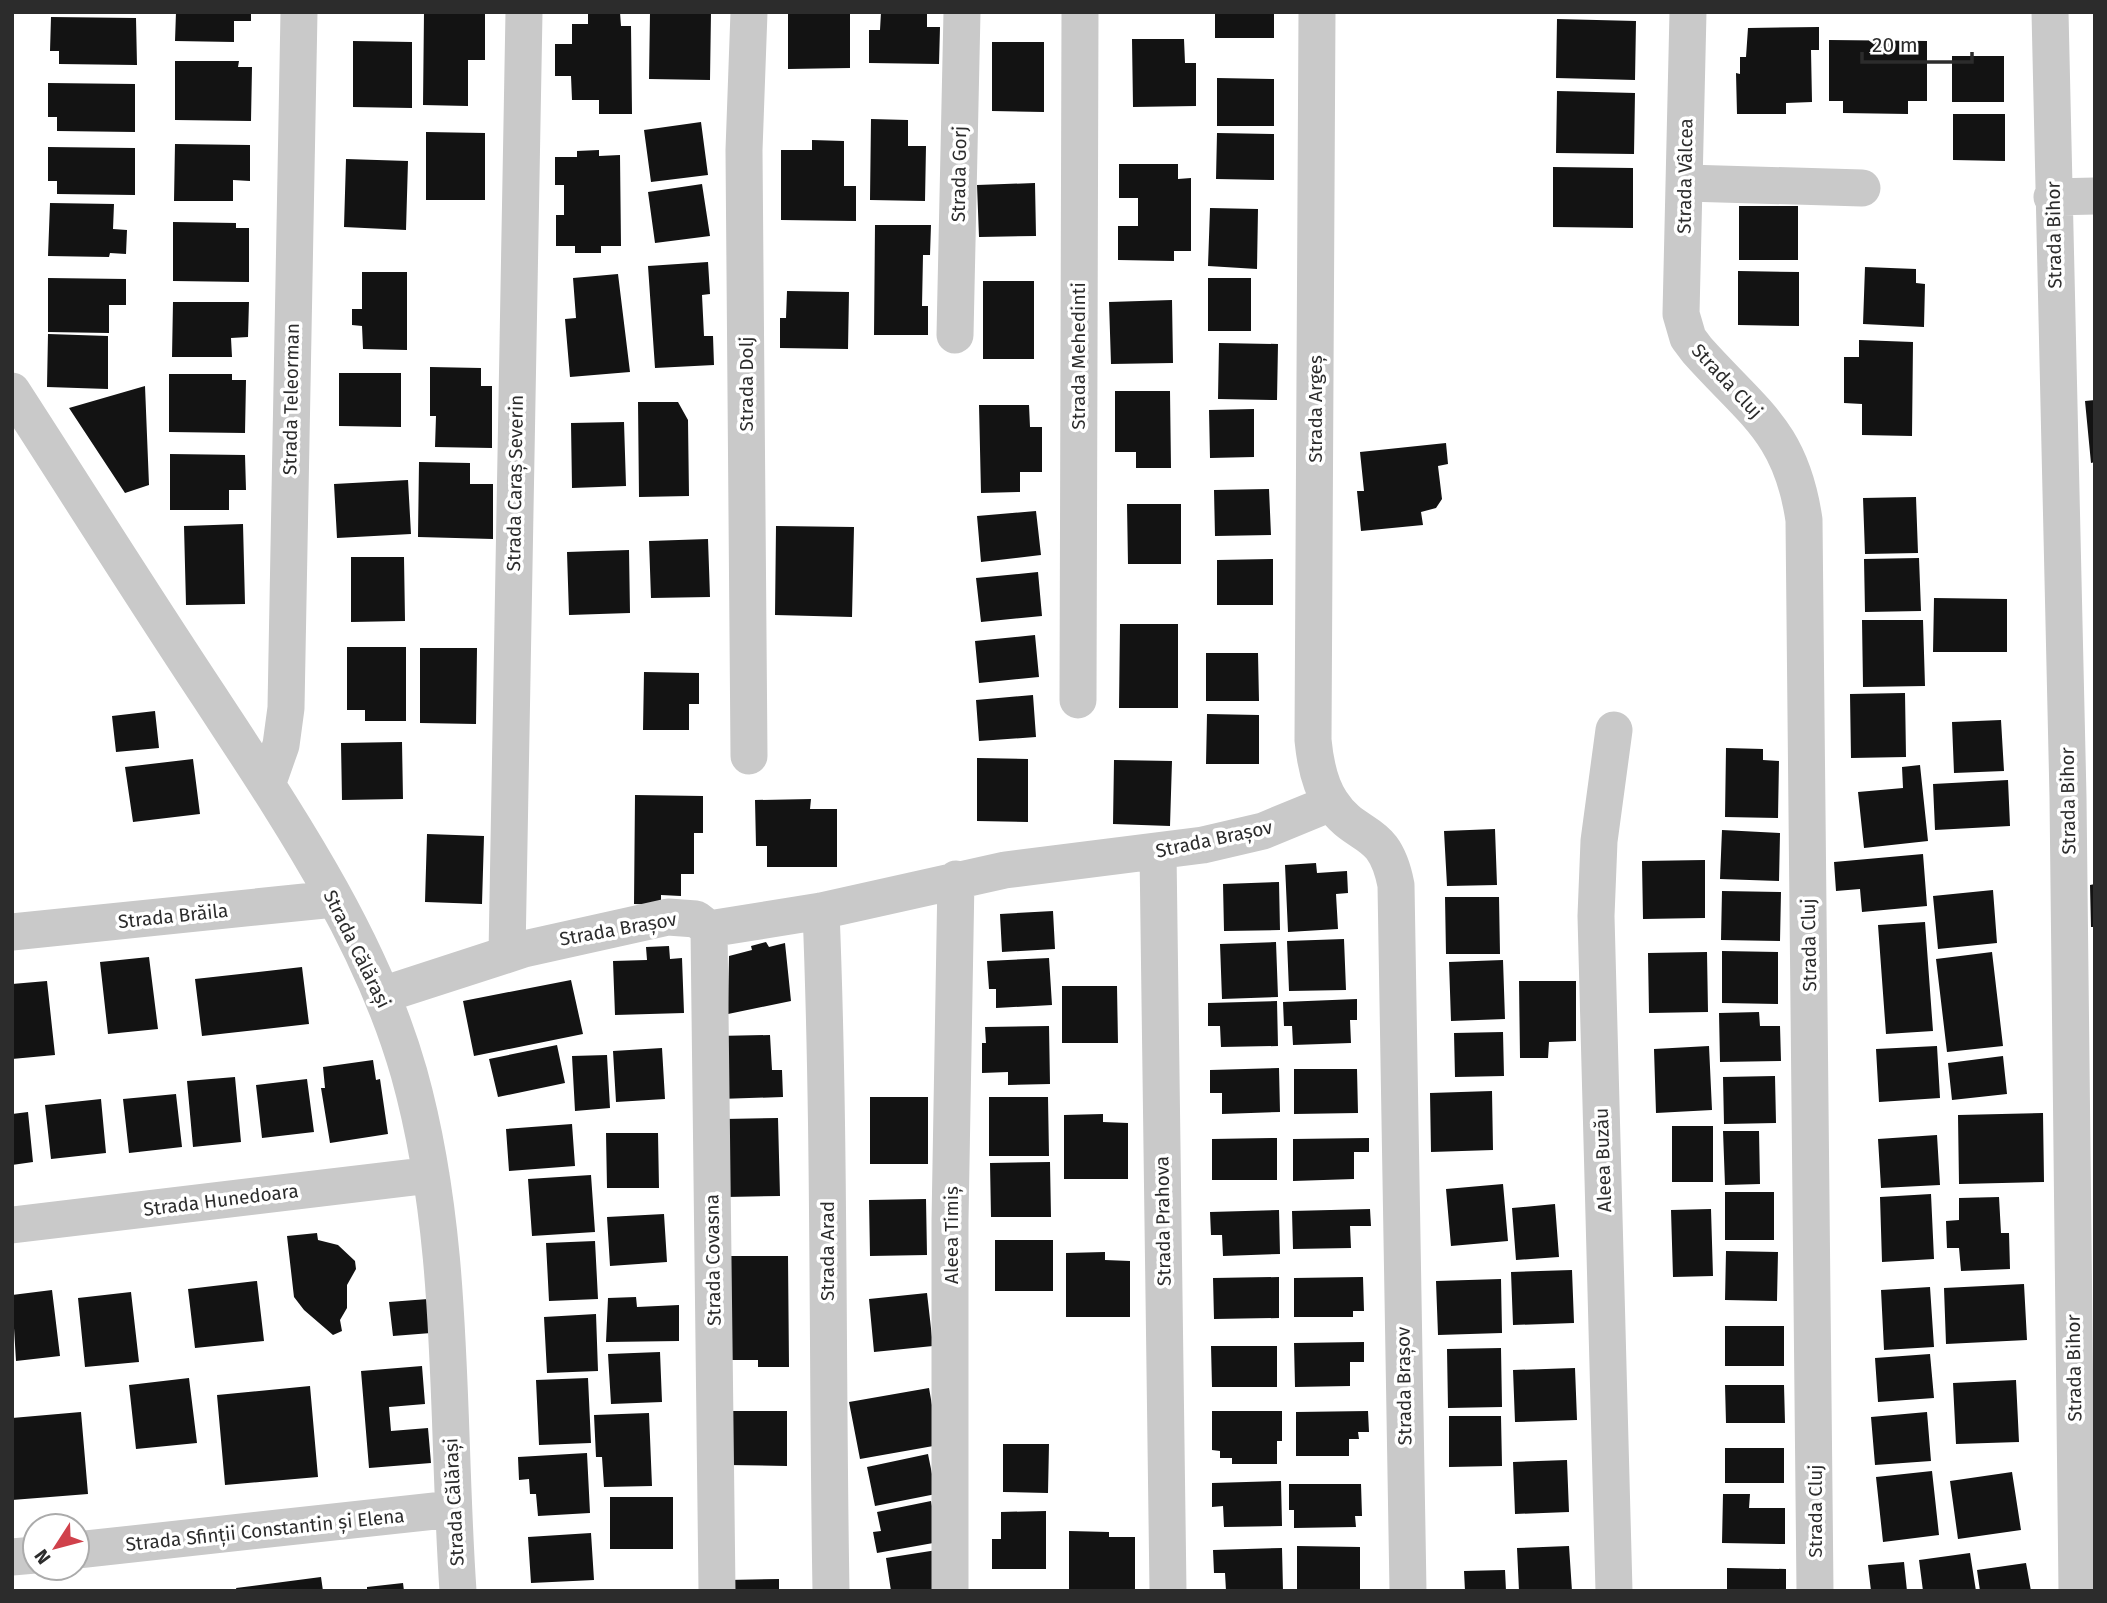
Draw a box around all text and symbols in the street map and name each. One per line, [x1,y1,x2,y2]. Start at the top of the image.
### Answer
scale bar [1862,21,1972,65]
text: 20 m [1872,32,1918,58]
street label: Strada Vâlcea [1672,118,1698,234]
street label: Strada Gorj [947,126,971,222]
street label: Strada Bihor [2042,180,2066,289]
street label: Strada Mehedinti [1067,282,1090,430]
street label: Strada Teleorman [278,323,304,475]
street label: Strada Dolj [735,336,758,432]
street label: Strada Cluj [1687,339,1767,423]
street label: Strada Argeș [1304,355,1328,463]
street label: Strada Caraș Severin [502,395,529,571]
street label: Strada Bihor [2056,746,2080,855]
street label: Strada Brașov [1154,815,1275,864]
street label: Strada Călărași [318,886,395,1012]
street label: Strada Cluj [1797,898,1821,992]
street label: Strada Brăila [117,899,229,933]
street label: Strada Brașov [558,907,679,952]
street label: Aleea Buzău [1590,1107,1616,1213]
street label: Strada Prahova [1150,1156,1176,1286]
street label: Strada Hunedoara [142,1179,300,1221]
street label: Aleea Timiș [940,1186,964,1284]
street label: Strada Covasna [700,1194,726,1326]
street label: Strada Arad [816,1201,839,1301]
street label: Strada Bihor [2062,1313,2086,1422]
street label: Strada Brașov [1391,1326,1418,1445]
street label: Strada Călărași [439,1437,470,1567]
street label: Strada Cluj [1804,1464,1827,1558]
street label: Strada Sfinții Constantin și Elena [124,1504,406,1557]
north arrow [21,1512,91,1582]
text: N [30,1545,56,1569]

